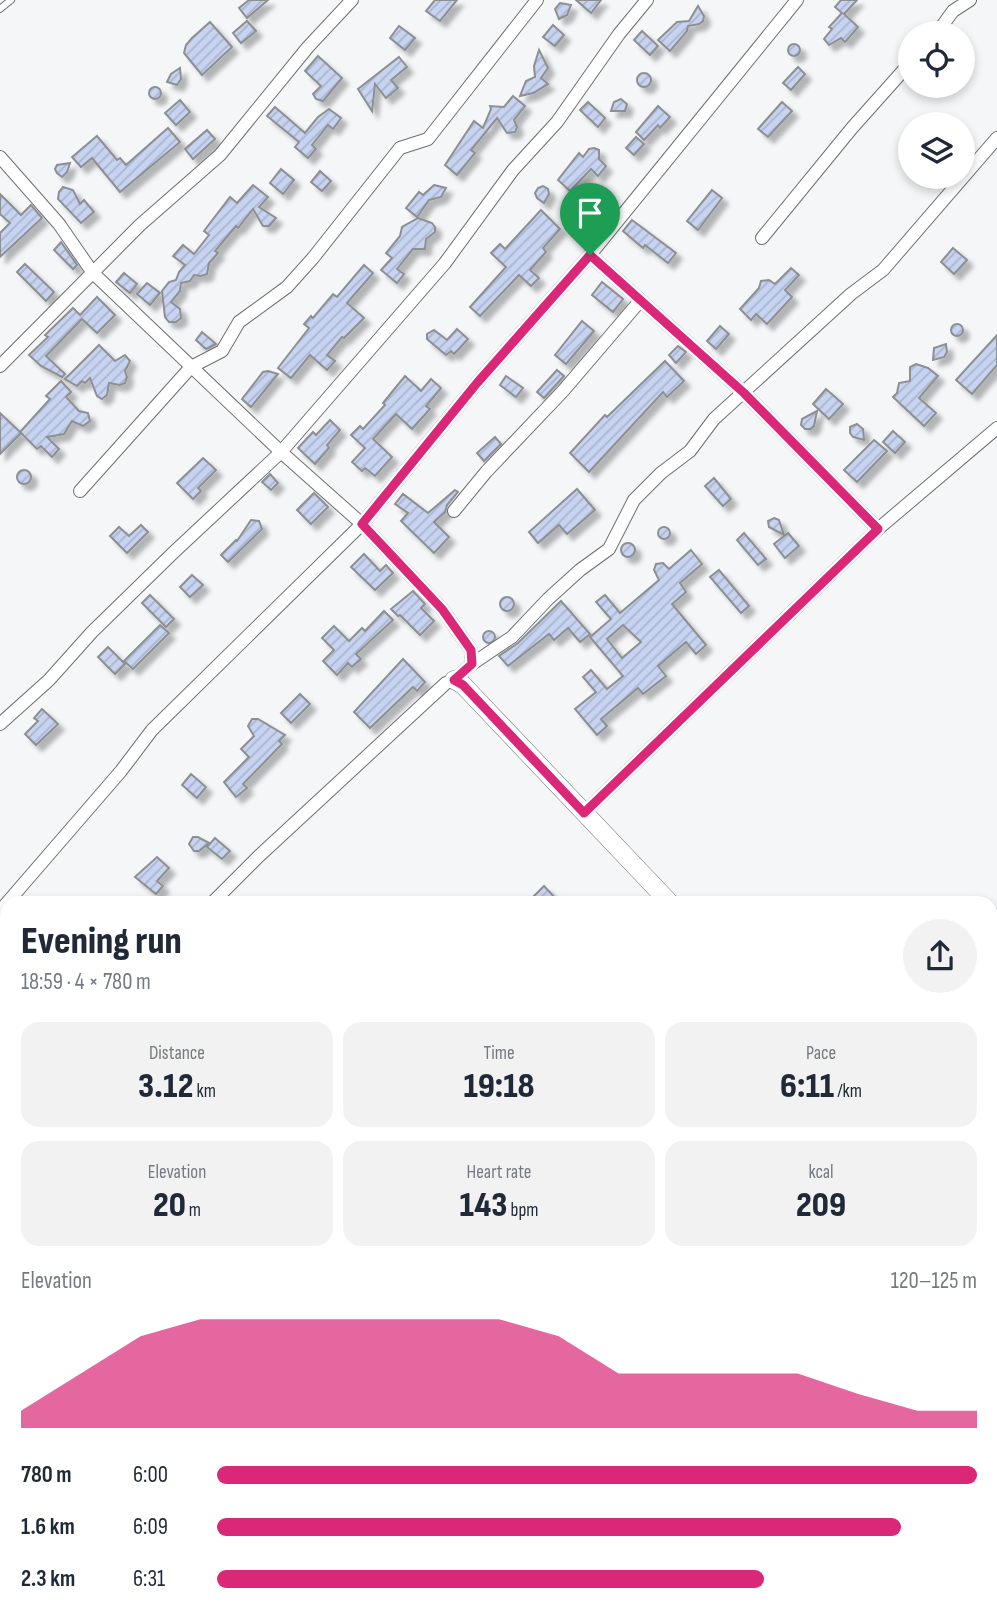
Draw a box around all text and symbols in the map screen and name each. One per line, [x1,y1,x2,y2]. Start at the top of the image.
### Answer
map controls [898,21,975,189]
button: locate [898,21,975,98]
button: layers [898,112,975,189]
pin [560,183,620,255]
icon: arrive [571,194,609,232]
text: Evening run [21,919,182,964]
button: share [903,919,977,993]
text: 18:59 · 4 × 780 m [21,968,151,996]
text: Distance [149,1042,205,1065]
text: Time [483,1042,515,1065]
text: Pace [806,1042,836,1065]
text: 3.12 [138,1065,193,1108]
text: 19:18 [463,1065,535,1108]
text: 6:11 [780,1065,834,1108]
text: km [193,1080,216,1103]
text: /km [834,1080,862,1103]
text: Elevation [148,1161,206,1184]
text: Heart rate [467,1161,531,1184]
text: kcal [808,1161,834,1184]
text: 20 [153,1184,186,1227]
text: 143 [460,1184,508,1227]
text: 209 [796,1184,846,1227]
text: m [186,1199,201,1222]
text: bpm [508,1199,538,1222]
text: Elevation [21,1267,92,1295]
text: 120–125 m [891,1267,977,1295]
text: 780 m [21,1461,72,1489]
text: 6:00 [133,1461,168,1489]
text: 1.6 km [21,1513,75,1541]
text: 6:09 [133,1513,168,1541]
text: 2.3 km [21,1565,75,1593]
text: 6:31 [133,1565,165,1593]

